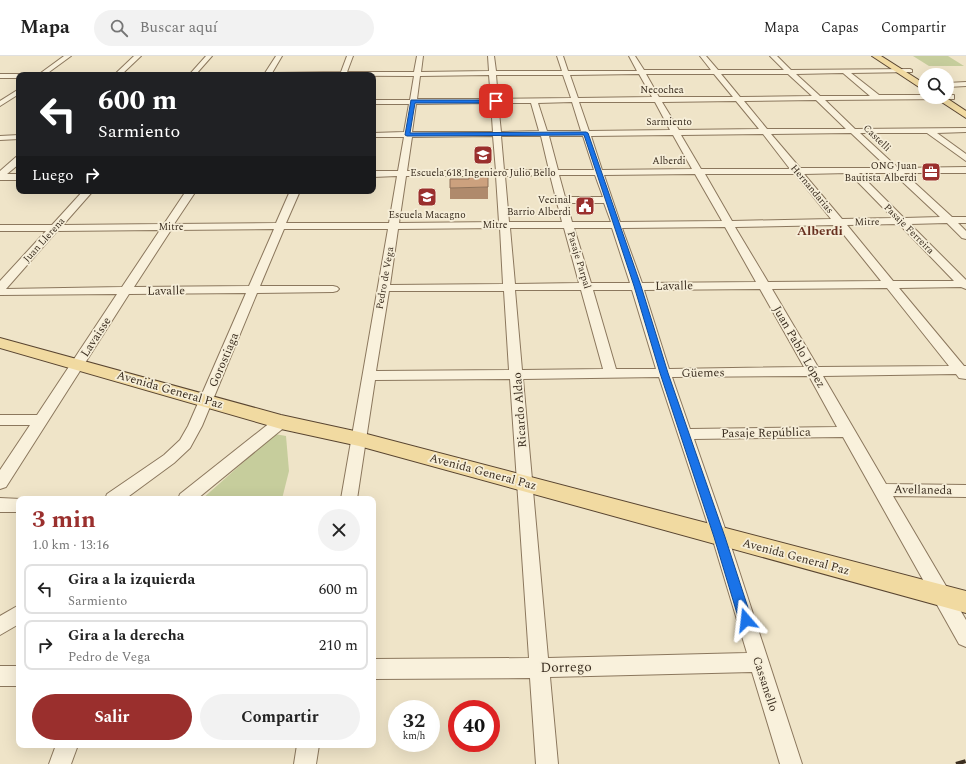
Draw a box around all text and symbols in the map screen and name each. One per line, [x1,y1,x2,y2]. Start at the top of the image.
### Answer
search box [94,10,374,46]
text: Mapa [20,13,70,42]
text: Buscar aquí [140,16,218,39]
icon: search [108,17,130,39]
text: Mapa [764,17,799,38]
text: Capas [821,17,859,38]
text: Compartir [881,17,946,38]
map controls [918,68,954,104]
button: search [918,68,954,104]
text: 600 m [98,79,177,122]
street label: Necochea [640,82,684,98]
pin [479,84,513,118]
icon: left [32,88,84,140]
icon: arrive [485,90,507,112]
street label: Sarmiento [646,114,692,130]
text: Sarmiento [98,118,180,145]
street label: Castelli [859,121,895,155]
school or university icon: Escuela 618 Ingeniero Julio Bello [472,144,494,166]
street label: Alberdi [652,153,686,169]
place label: ONG Juan Bautista Alberdi [845,158,917,186]
street label: Hernandarias [787,161,837,217]
office icon: ONG Juan Bautista Alberdi [920,161,942,183]
text: Luego [32,164,73,187]
icon: right [81,164,103,186]
place label: Escuela 618 Ingeniero Julio Bello [410,165,556,181]
school or university icon: Escuela Macagno [416,186,438,208]
place label: Vecinal Barrio Alberdi [507,192,571,220]
public building icon: Vecinal Barrio Alberdi [574,195,596,217]
street label: Pasaje Ferreira [880,200,938,258]
place label: Escuela Macagno [388,207,466,223]
street label: Juan Llerena [19,214,69,266]
street label: Mitre [854,214,880,230]
street label: Mitre [482,217,508,233]
street label: Mitre [158,219,184,235]
district label: Alberdi [797,221,843,241]
street label: Pasaje Parpal [563,229,595,291]
street label: Pedro de Vega [372,245,398,311]
street label: Lavalle [655,276,693,296]
street label: Lavalle [147,281,185,301]
street label: Juan Pablo López [768,302,830,392]
street label: Lavaisse [76,313,116,361]
street label: Gorostiaga [204,329,244,390]
street label: Güemes [681,363,725,383]
street label: Avenida General Paz [114,366,226,414]
street label: Ricardo Aldao [508,372,532,448]
street label: Pasaje República [721,423,811,443]
street label: Avenida General Paz [427,449,539,495]
street label: Avellaneda [894,480,952,500]
text: 3 min [32,502,96,538]
button: close [318,509,360,551]
street label: Avenida General Paz [740,534,852,580]
text: 1.0 km · 13:16 [32,535,109,555]
text: Gira a la izquierda [68,568,195,591]
icon: left [34,578,56,600]
text: 600 m [319,578,358,601]
text: Sarmiento [68,591,127,611]
position arrow [725,599,767,641]
text: Gira a la derecha [68,624,184,647]
icon: right [34,634,56,656]
text: 210 m [319,634,358,657]
text: Pedro de Vega [68,647,150,667]
street label: Cassanello [747,654,783,714]
street label: Dorrego [540,656,592,678]
button: Salir [32,694,192,740]
button: Compartir [200,694,360,740]
speed limit sign: 40 [448,700,500,752]
text: 32 [403,706,425,736]
text: km/h [403,728,425,744]

